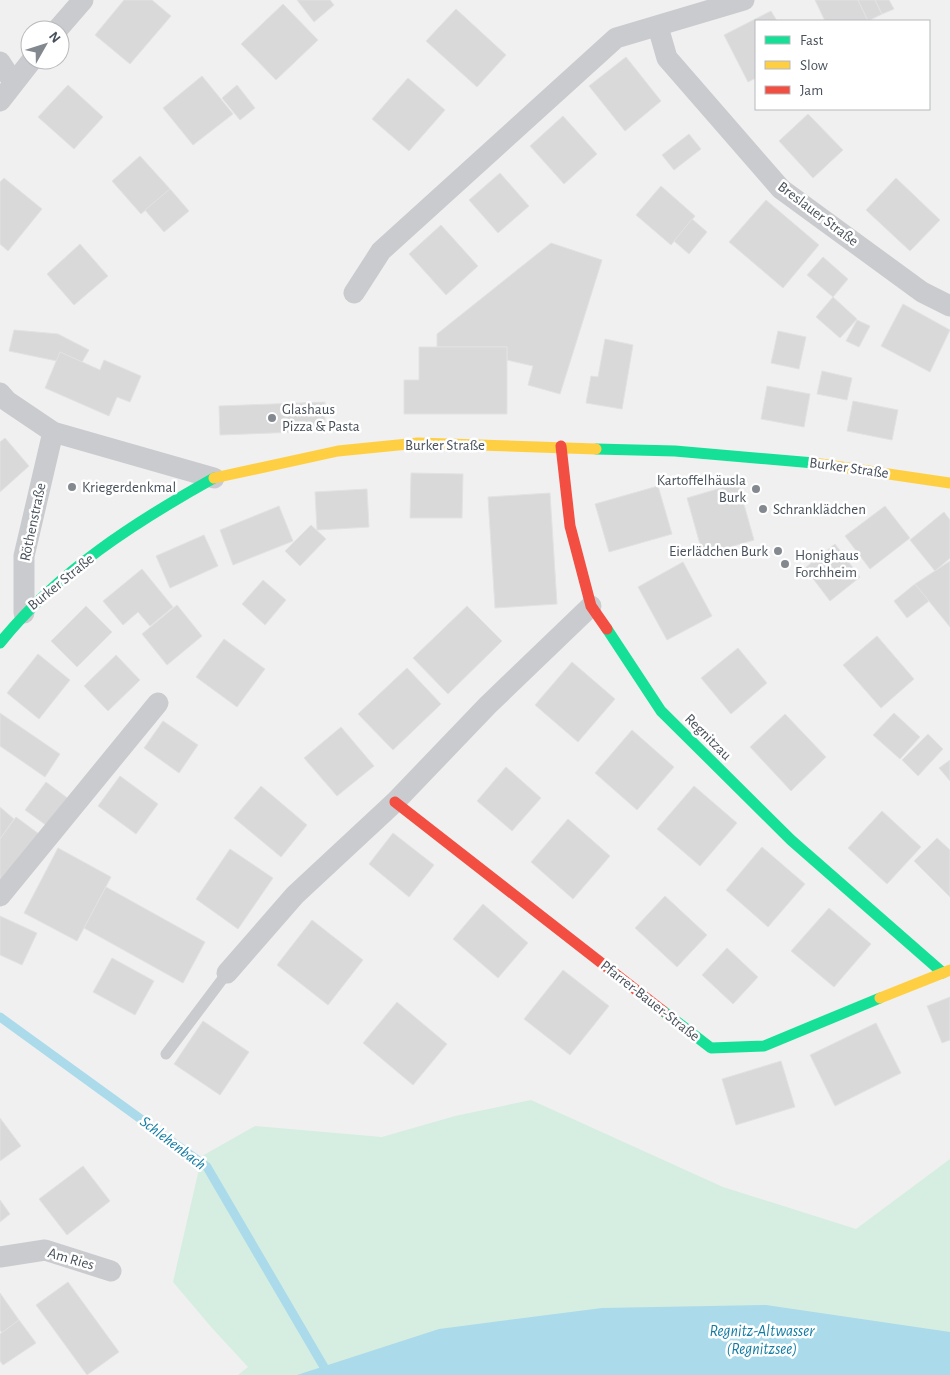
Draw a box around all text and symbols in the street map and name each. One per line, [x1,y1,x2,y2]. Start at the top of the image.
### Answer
north arrow [20,20,70,70]
legend [755,20,930,110]
text: N [46,29,63,46]
text: Fast [800,33,824,48]
text: Slow [800,58,828,73]
text: Jam [800,83,823,98]
street label: Breslauer Straße [775,179,861,249]
place label: Glashaus Pizza & Pasta [282,402,360,434]
marker: Glashaus Pizza & Pasta [266,412,278,424]
street label: Burker Straße [405,438,485,453]
street label: Burker Straße [808,455,890,481]
place label: Kartoffelhäusla Burk [657,473,746,505]
place label: Kriegerdenkmal [82,480,176,495]
street label: Röthenstraße [17,481,49,562]
marker: Kriegerdenkmal [66,481,78,493]
marker: Kartoffelhäusla Burk [750,483,762,495]
place label: Schranklädchen [773,502,866,517]
marker: Schranklädchen [757,503,769,515]
place label: Eierlädchen Burk [669,544,768,559]
marker: Eierlädchen Burk [772,545,784,557]
place label: Honighaus Forchheim [795,548,859,580]
street label: Burker Straße [25,551,97,613]
marker: Honighaus Forchheim [779,558,791,570]
street label: Regnitzau [682,711,734,763]
street label: Pfarrer-Bauer-Straße [598,958,702,1044]
water label: Schlehenbach [137,1113,209,1173]
street label: Am Ries [46,1245,96,1273]
water label: Regnitz-Altwasser (Regnitzsee) [710,1323,815,1357]

